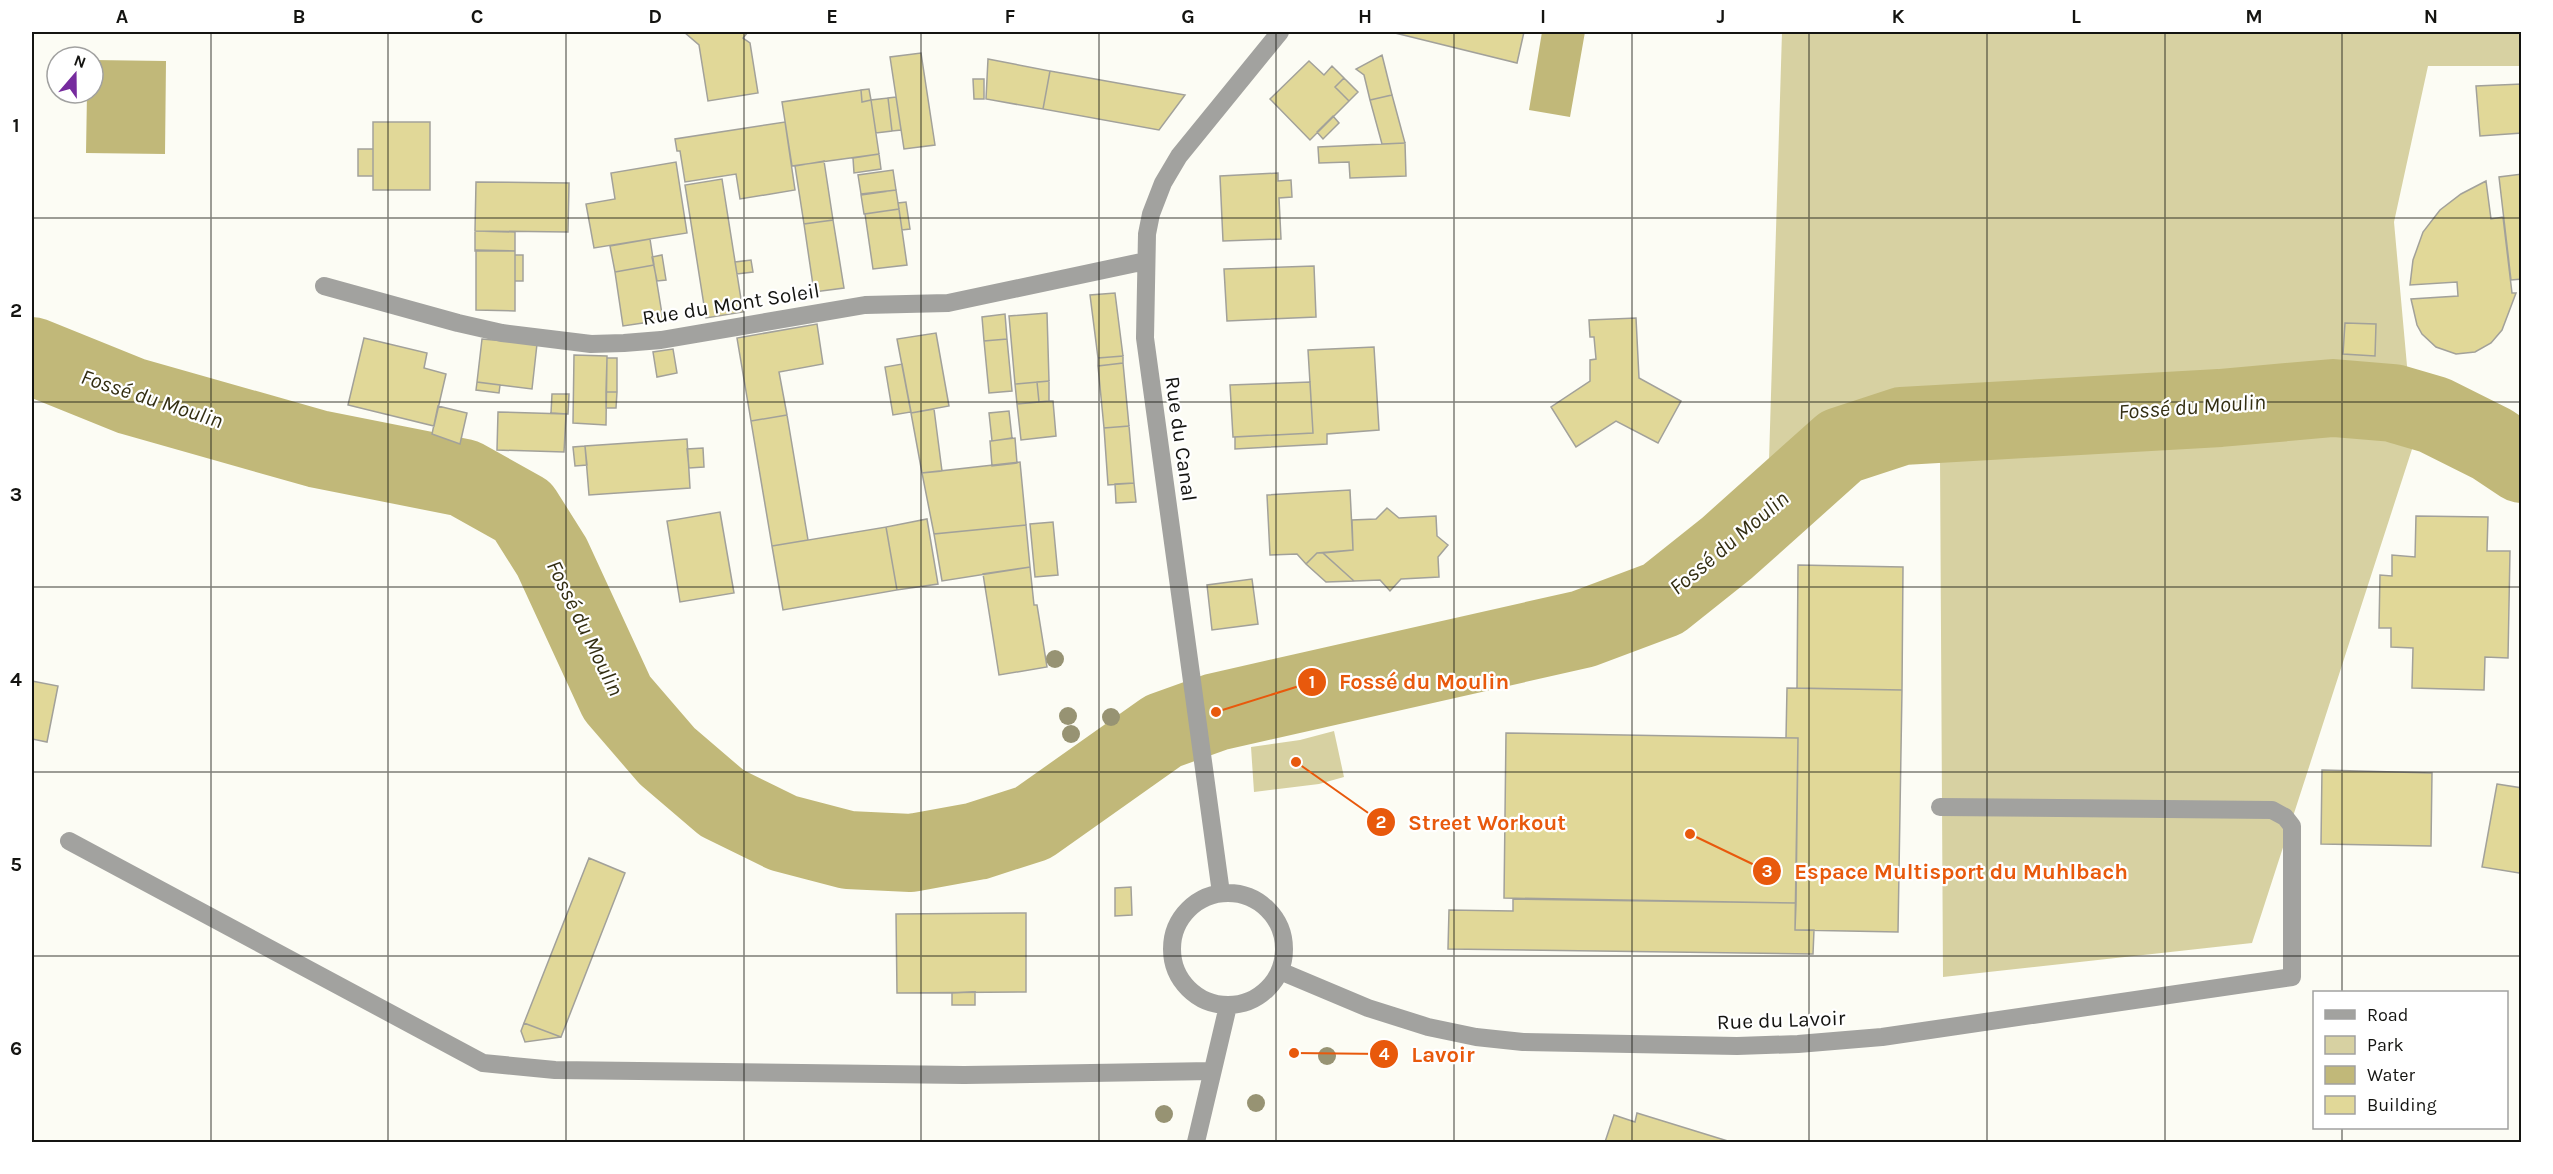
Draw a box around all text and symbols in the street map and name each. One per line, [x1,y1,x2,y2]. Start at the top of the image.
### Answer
text: A [116,5,129,28]
text: B [293,5,305,28]
text: C [471,5,483,28]
text: D [648,5,662,28]
text: E [826,5,838,28]
text: F [1005,5,1016,28]
text: G [1181,5,1195,28]
text: H [1358,5,1372,28]
text: I [1540,5,1546,28]
text: J [1717,5,1725,28]
text: K [1891,5,1905,28]
text: L [2071,5,2081,28]
text: M [2245,5,2263,28]
text: N [2424,5,2438,28]
north arrow [45,45,105,105]
text: N [71,50,89,72]
text: 1 [12,114,20,137]
street label: Rue du Mont Soleil [641,278,821,330]
text: 2 [10,299,22,322]
water label: Fossé du Moulin [78,364,226,434]
street label: Rue du Canal [1160,375,1202,503]
water label: Fossé du Moulin [2117,389,2267,425]
text: 3 [10,483,22,506]
water label: Fossé du Moulin [1664,486,1794,600]
water label: Fossé du Moulin [541,556,629,700]
callout: Fossé du Moulin [1297,662,1521,702]
text: 4 [10,668,22,691]
text: Fossé du Moulin [1339,669,1509,695]
text: 1 [1309,671,1315,693]
callout: Street Workout [1366,802,1578,842]
text: Street Workout [1408,810,1566,836]
text: 2 [1376,811,1386,833]
callout: Espace Multisport du Muhlbach [1752,851,2140,891]
text: 5 [10,853,22,876]
text: Espace Multisport du Muhlbach [1794,859,2128,885]
text: 3 [1761,860,1773,882]
legend [2313,991,2508,1129]
text: Road [2367,1004,2408,1026]
street label: Rue du Lavoir [1716,1006,1846,1034]
callout: Lavoir [1369,1034,1486,1074]
text: Park [2367,1034,2404,1056]
text: 6 [10,1037,22,1060]
text: Lavoir [1411,1042,1475,1068]
text: 4 [1379,1043,1390,1065]
text: Water [2367,1064,2415,1086]
text: Building [2367,1094,2437,1116]

